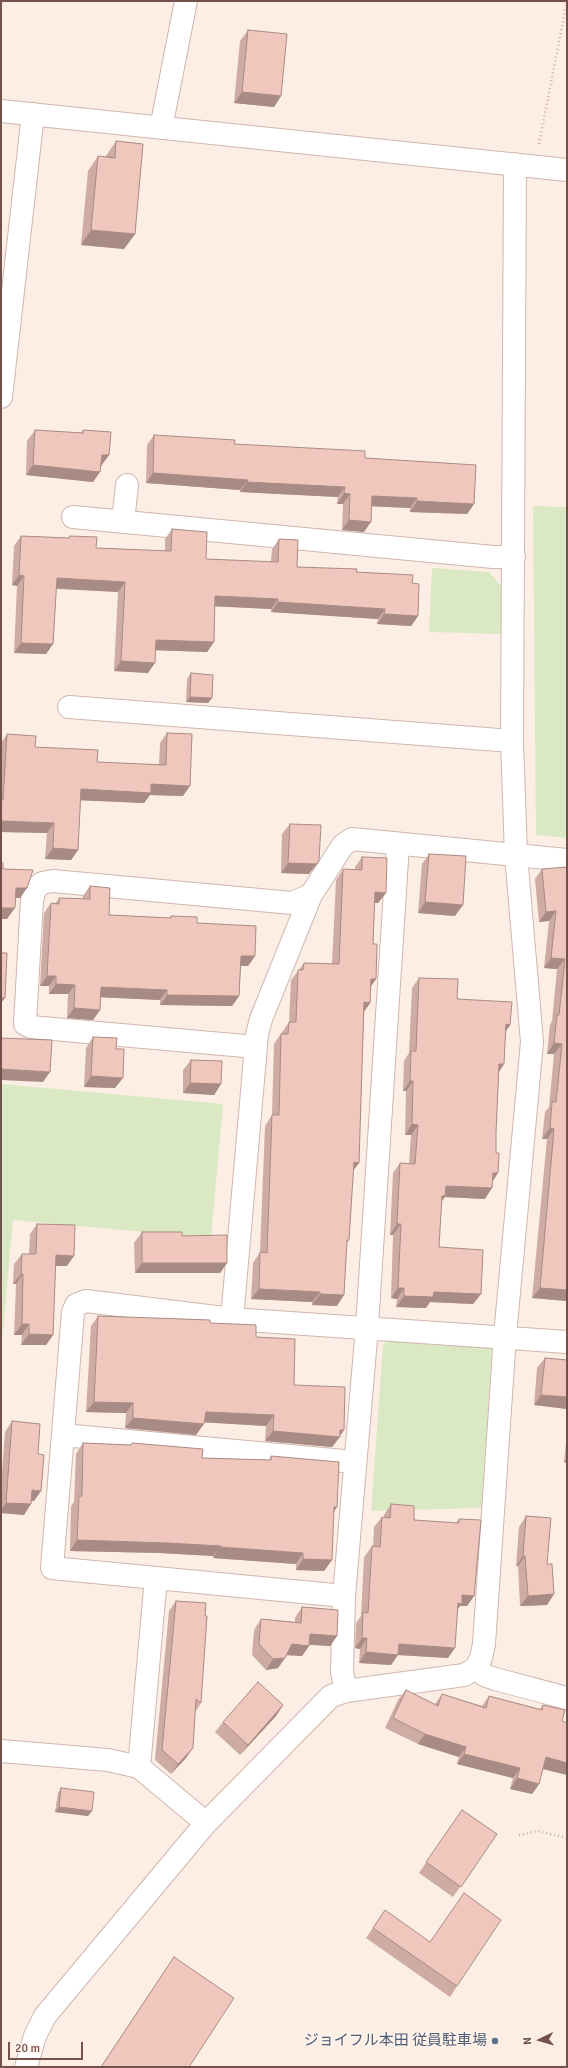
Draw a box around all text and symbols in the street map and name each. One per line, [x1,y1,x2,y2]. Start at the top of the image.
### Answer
north arrow [520,2020,560,2060]
place label: ジョイフル本田 従員駐車場 [304,2032,487,2050]
scale bar [10,2034,85,2060]
marker: ジョイフル本田 従員駐車場 [490,2036,500,2046]
text: N [521,2037,534,2045]
text: 20 m [15,2041,40,2056]

